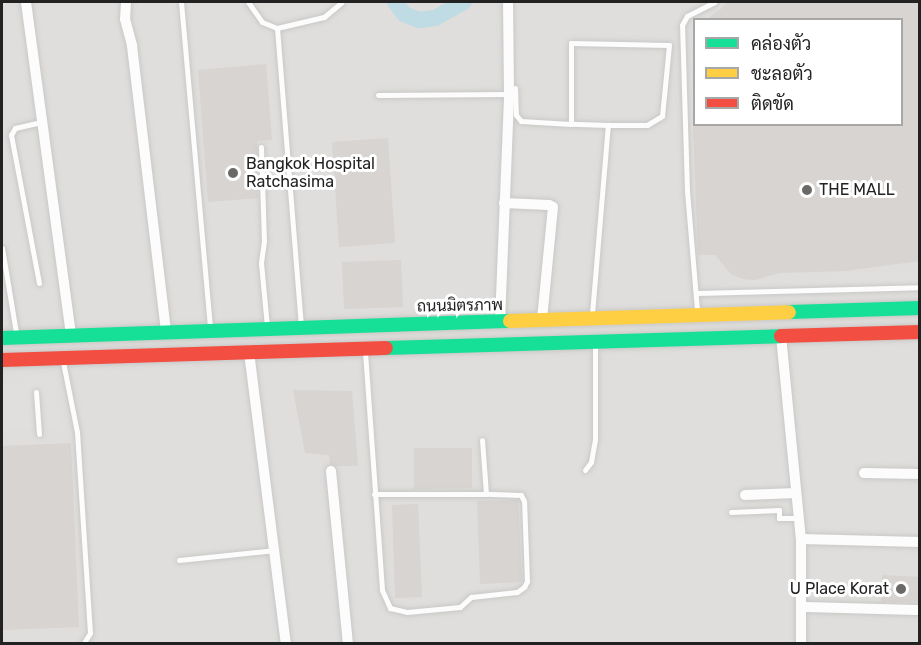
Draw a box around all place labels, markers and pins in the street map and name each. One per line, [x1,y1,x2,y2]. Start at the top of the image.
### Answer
place label: Bangkok Hospital Ratchasima [246,154,375,192]
marker: Bangkok Hospital Ratchasima [224,164,242,182]
place label: THE MALL [819,180,895,200]
marker: THE MALL [800,183,814,197]
place label: U Place Korat [790,579,889,599]
marker: U Place Korat [894,582,908,596]

